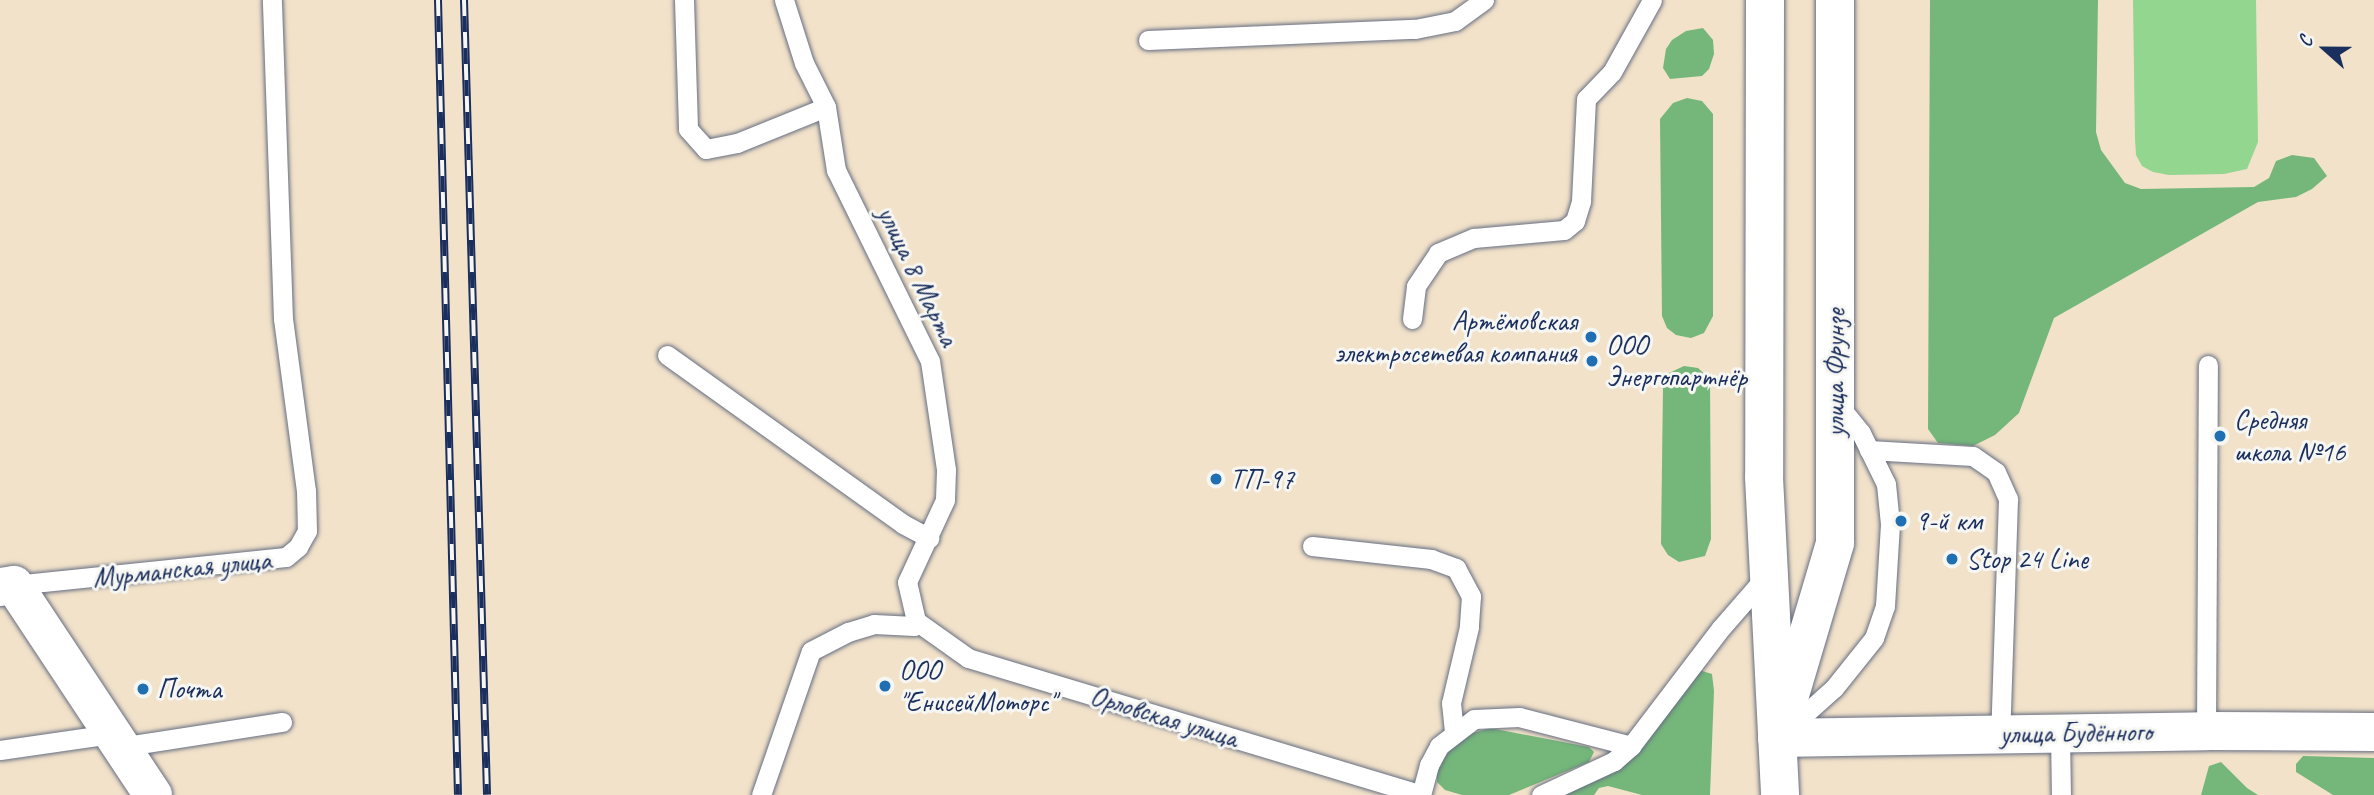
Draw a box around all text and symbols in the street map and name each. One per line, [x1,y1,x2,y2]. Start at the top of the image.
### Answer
north arrow [2290,14,2360,84]
text: С [2293,33,2318,50]
street label: улица 8 Марта [870,201,966,351]
place label: Артёмовская электросетевая компания [1333,304,1577,370]
street label: улица Фрунзе [1818,310,1852,436]
place label: ООО Энергопартнёр [1606,328,1747,394]
marker: Артёмовская электросетевая компания [1583,329,1599,345]
marker: ООО Энергопартнёр [1584,353,1600,369]
place label: Средняя школа №16 [2234,403,2345,469]
marker: Средняя школа №16 [2212,428,2228,444]
place label: ТП-97 [1230,462,1294,496]
marker: ТП-97 [1208,471,1224,487]
place label: 9-й км [1915,504,1982,538]
marker: 9-й км [1893,513,1909,529]
place label: Stop 24 Line [1966,542,2088,576]
street label: Мурманская улица [90,543,274,595]
marker: Stop 24 Line [1944,551,1960,567]
place label: ООО "ЕнисейМоторс" [899,653,1055,719]
place label: Почта [157,672,221,706]
marker: ООО "ЕнисейМоторс" [877,678,893,694]
street label: Орловская улица [1086,679,1242,755]
marker: Почта [135,681,151,697]
street label: улица Будённого [2000,715,2152,751]

